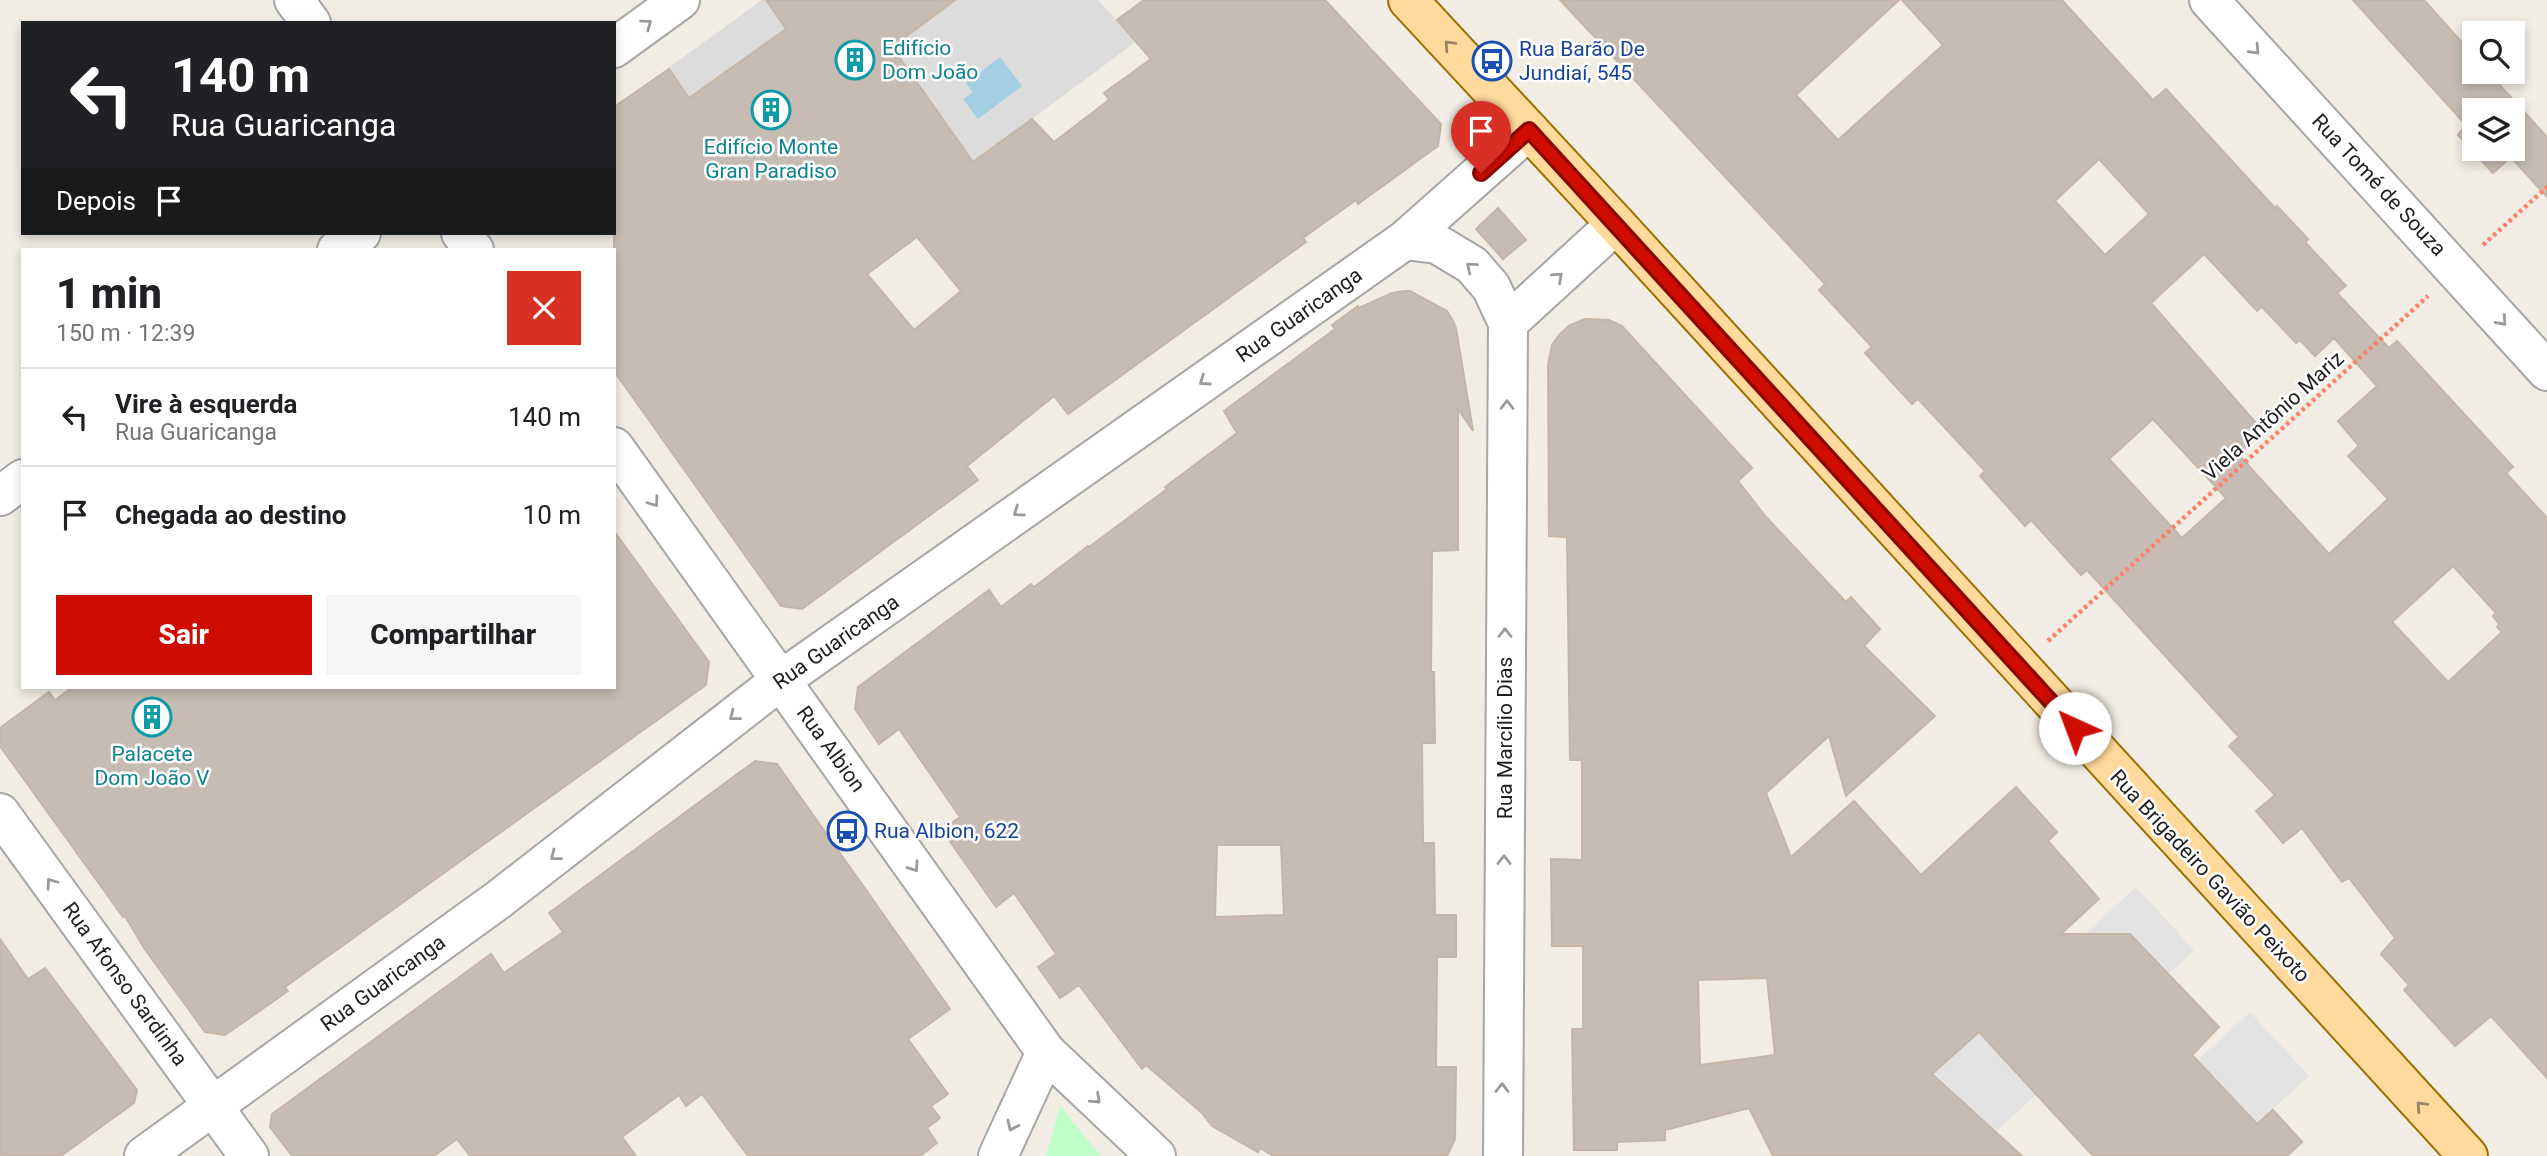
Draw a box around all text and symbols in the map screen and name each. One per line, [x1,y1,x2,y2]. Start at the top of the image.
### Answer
one-way arrow [639,20,652,32]
map controls [2462,21,2525,161]
button: search [2462,21,2525,84]
place label: Edifício Dom João [882,36,978,84]
place label: Rua Barão De Jundiaí, 545 [1519,37,1645,85]
building icon: Edifício Dom João [834,39,876,81]
one-way arrow [1445,40,1457,53]
bus stop icon: Rua Barão De Jundiaí, 545 [1471,40,1513,82]
one-way arrow [2247,42,2260,55]
text: 140 m [171,47,310,104]
icon: left [56,49,147,140]
building icon: Edifício Monte Gran Paradiso [750,89,792,131]
button: layers [2462,98,2525,161]
pin [1451,101,1511,173]
text: Rua Guaricanga [171,106,396,144]
street label: Rua Tomé de Souza [2307,109,2451,261]
icon: arrive [1462,112,1500,150]
place label: Edifício Monte Gran Paradiso [704,135,838,183]
icon: arrive [150,182,188,220]
text: Depois [56,186,136,216]
street label: Rua Guaricanga [1232,263,1366,367]
one-way arrow [1466,263,1479,275]
text: 1 min [56,269,162,318]
button: close [507,271,581,345]
one-way arrow [1550,273,1563,285]
one-way arrow [2494,312,2506,325]
text: 150 m · 12:39 [56,320,195,347]
street label: Viela Antônio Mariz [2198,346,2348,486]
one-way arrow [1199,373,1212,386]
text: Vire à esquerda [115,389,298,419]
icon: left [56,398,94,436]
one-way arrow [1499,400,1515,410]
text: 140 m [508,402,581,432]
text: Rua Guaricanga [115,419,277,446]
one-way arrow [646,494,658,507]
icon: arrive [56,496,94,534]
text: Chegada ao destino [115,500,346,530]
text: 10 m [523,500,581,530]
one-way arrow [1013,504,1026,517]
street label: Rua Guaricanga [769,590,903,694]
button: Sair [56,595,312,675]
button: Compartilhar [326,595,581,675]
one-way arrow [1497,627,1513,638]
street label: Rua Marcílio Dias [1493,657,1517,819]
position arrow [2038,691,2112,765]
building icon: Palacete Dom João V [131,696,173,738]
street label: Rua Albion [792,701,870,797]
one-way arrow [729,708,742,721]
place label: Palacete Dom João V [95,742,210,790]
street label: Rua Brigadeiro Gavião Peixoto [2105,765,2315,987]
bus stop icon: Rua Albion, 622 [826,810,868,852]
place label: Rua Albion, 622 [874,819,1019,843]
one-way arrow [550,848,562,861]
one-way arrow [1496,855,1512,865]
one-way arrow [906,859,919,872]
one-way arrow [46,878,59,891]
street label: Rua Afonso Sardinha [58,898,192,1070]
street label: Rua Guaricanga [316,930,450,1036]
one-way arrow [1494,1082,1510,1093]
one-way arrow [1088,1091,1101,1104]
one-way arrow [2417,1101,2429,1114]
one-way arrow [1006,1119,1020,1132]

